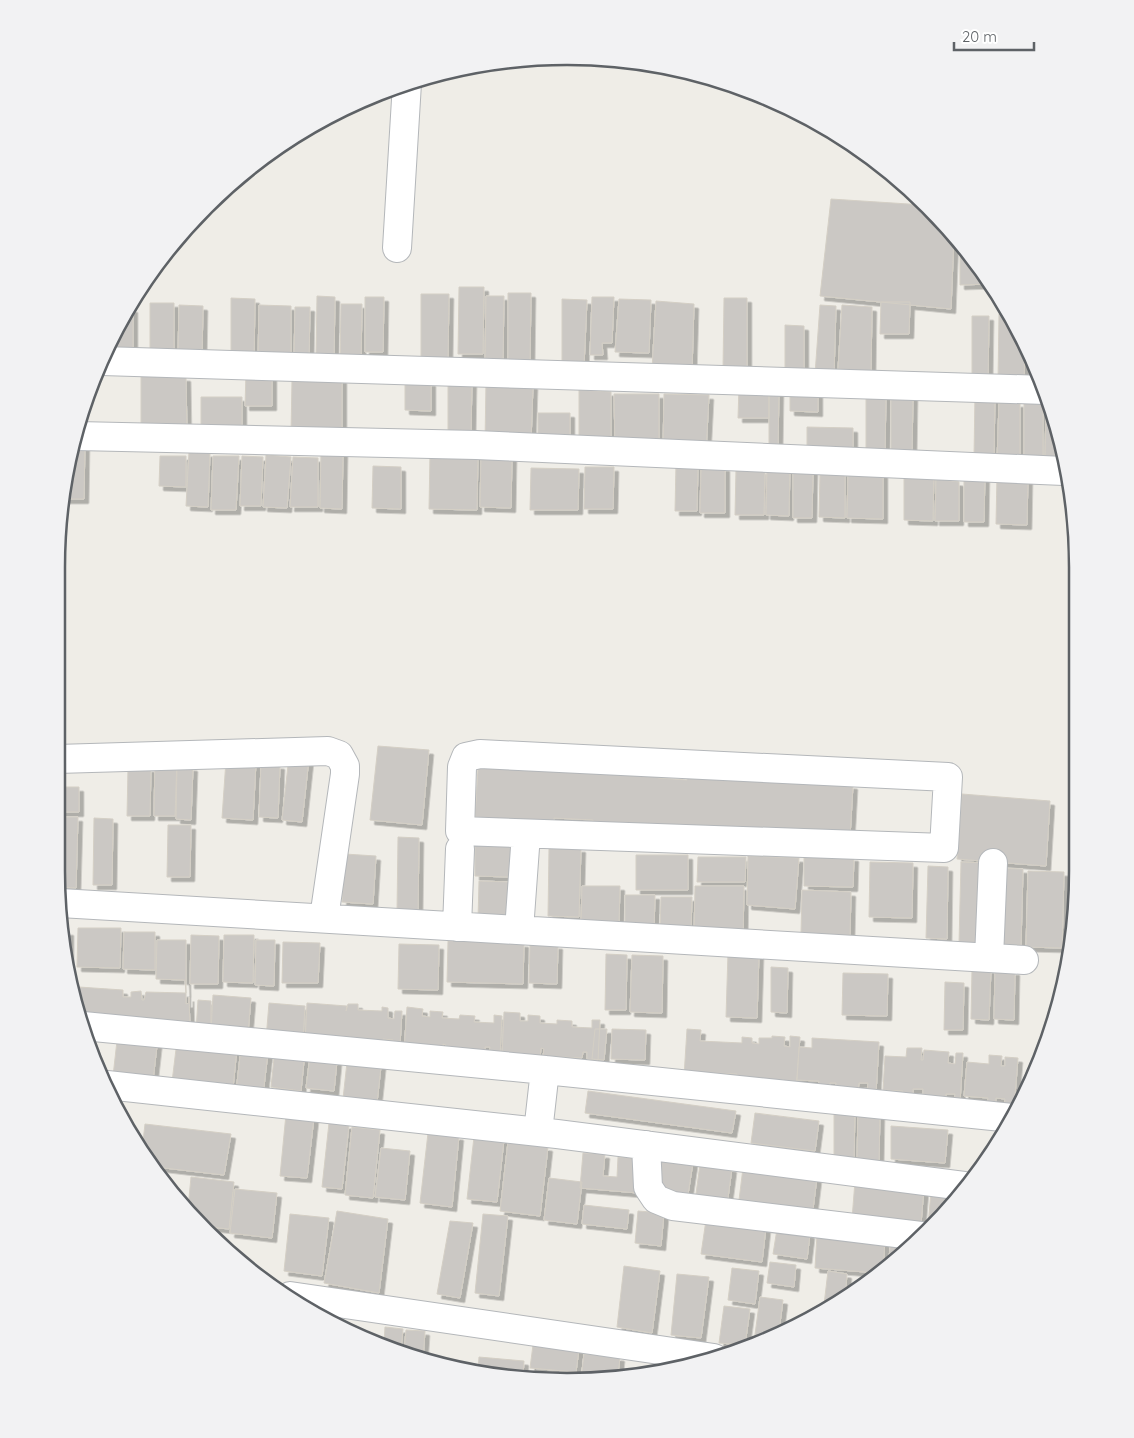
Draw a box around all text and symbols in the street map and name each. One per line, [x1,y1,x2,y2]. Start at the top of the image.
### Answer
scale bar [954,20,1034,52]
text: 20 m [962,27,997,46]

